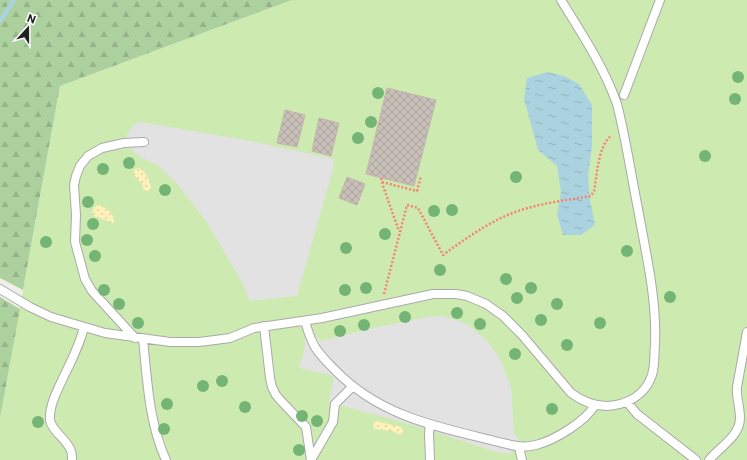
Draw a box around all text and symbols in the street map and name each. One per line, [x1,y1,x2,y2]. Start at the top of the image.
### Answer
north arrow [8,8,48,48]
text: N [26,11,38,26]

